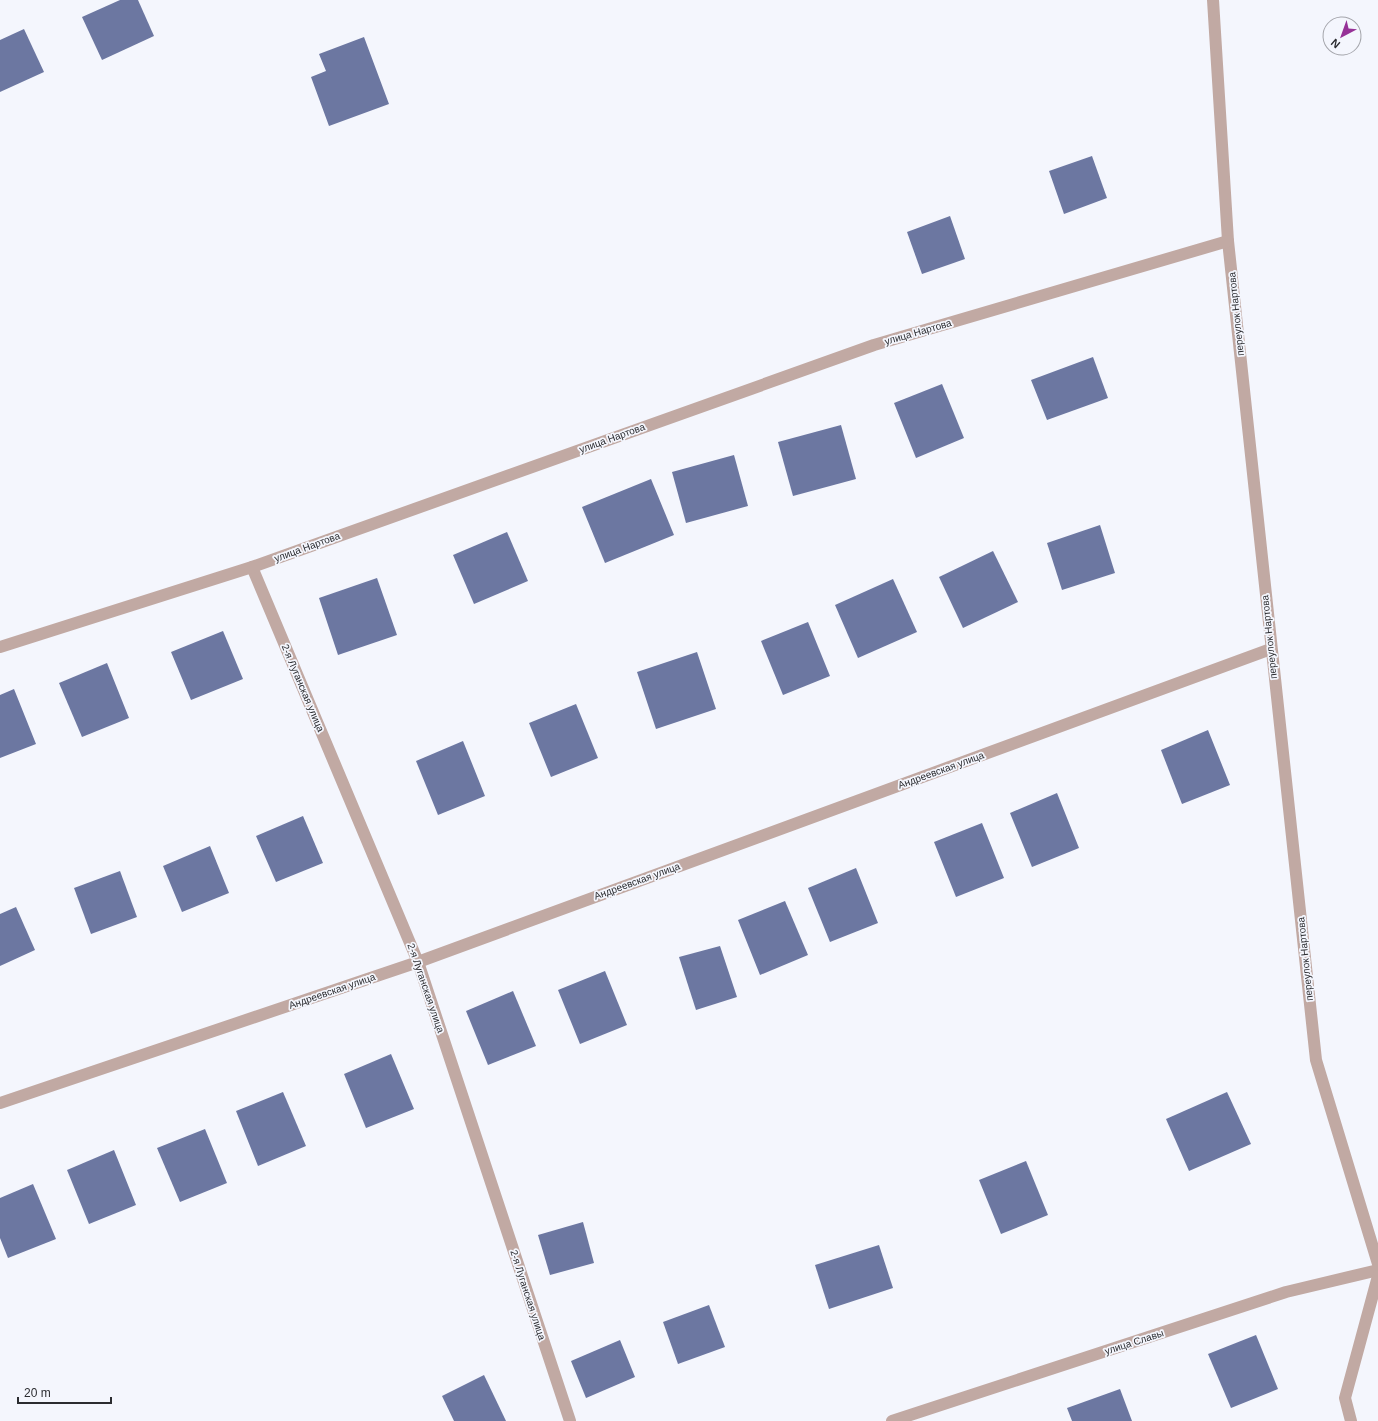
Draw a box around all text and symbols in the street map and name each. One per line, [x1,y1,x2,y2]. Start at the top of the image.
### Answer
north arrow [1322,16,1362,56]
text: N [1328,36,1342,51]
street label: переулок Нартова [1226,271,1246,357]
street label: улица Нартова [883,317,953,347]
street label: улица Нартова [578,421,647,455]
street label: улица Нартова [273,530,342,564]
street label: переулок Нартова [1259,594,1279,680]
street label: 2-я Луганская улица [280,643,327,734]
street label: Андреевская улица [896,749,986,791]
street label: Андреевская улица [592,860,682,902]
street label: переулок Нартова [1295,916,1315,1002]
street label: 2-я Луганская улица [405,942,447,1035]
street label: Андреевская улица [287,971,377,1011]
street label: 2-я Луганская улица [508,1249,548,1342]
street label: улица Славы [1103,1327,1165,1357]
scale bar [18,1379,111,1405]
text: 20 m [24,1386,51,1400]

